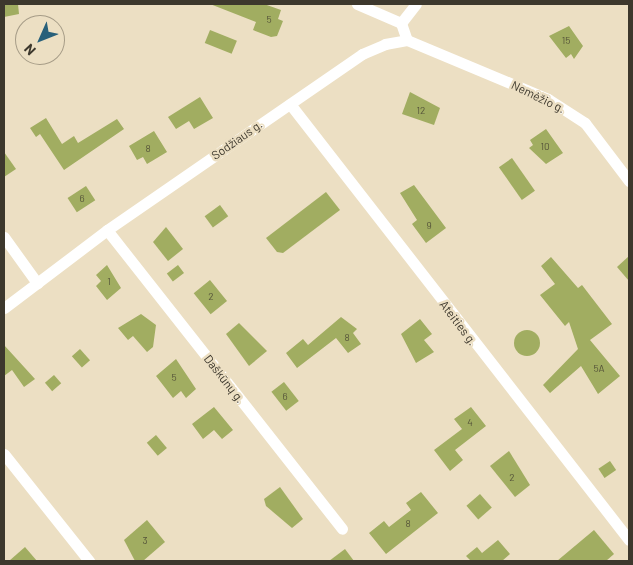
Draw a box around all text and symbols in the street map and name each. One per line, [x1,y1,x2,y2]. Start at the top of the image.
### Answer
house number: 5 [266,14,272,26]
north arrow [15,15,65,65]
house number: 15 [562,35,570,47]
text: N [20,41,39,59]
street label: Nemėžio g. [509,78,567,116]
house number: 12 [417,105,425,117]
street label: Sodžiaus g. [209,117,265,163]
house number: 10 [540,141,550,153]
house number: 8 [145,143,151,155]
house number: 6 [79,193,85,205]
house number: 9 [426,220,432,232]
house number: 1 [107,276,111,288]
house number: 2 [208,291,214,303]
street label: Ateities g. [436,298,480,348]
house number: 8 [344,332,350,344]
street label: Daškūnų g. [201,352,247,406]
house number: 5A [593,363,605,375]
house number: 5 [171,372,177,384]
house number: 6 [282,391,288,403]
house number: 4 [467,417,473,429]
house number: 2 [509,472,515,484]
house number: 8 [405,518,411,530]
house number: 3 [142,535,148,547]

